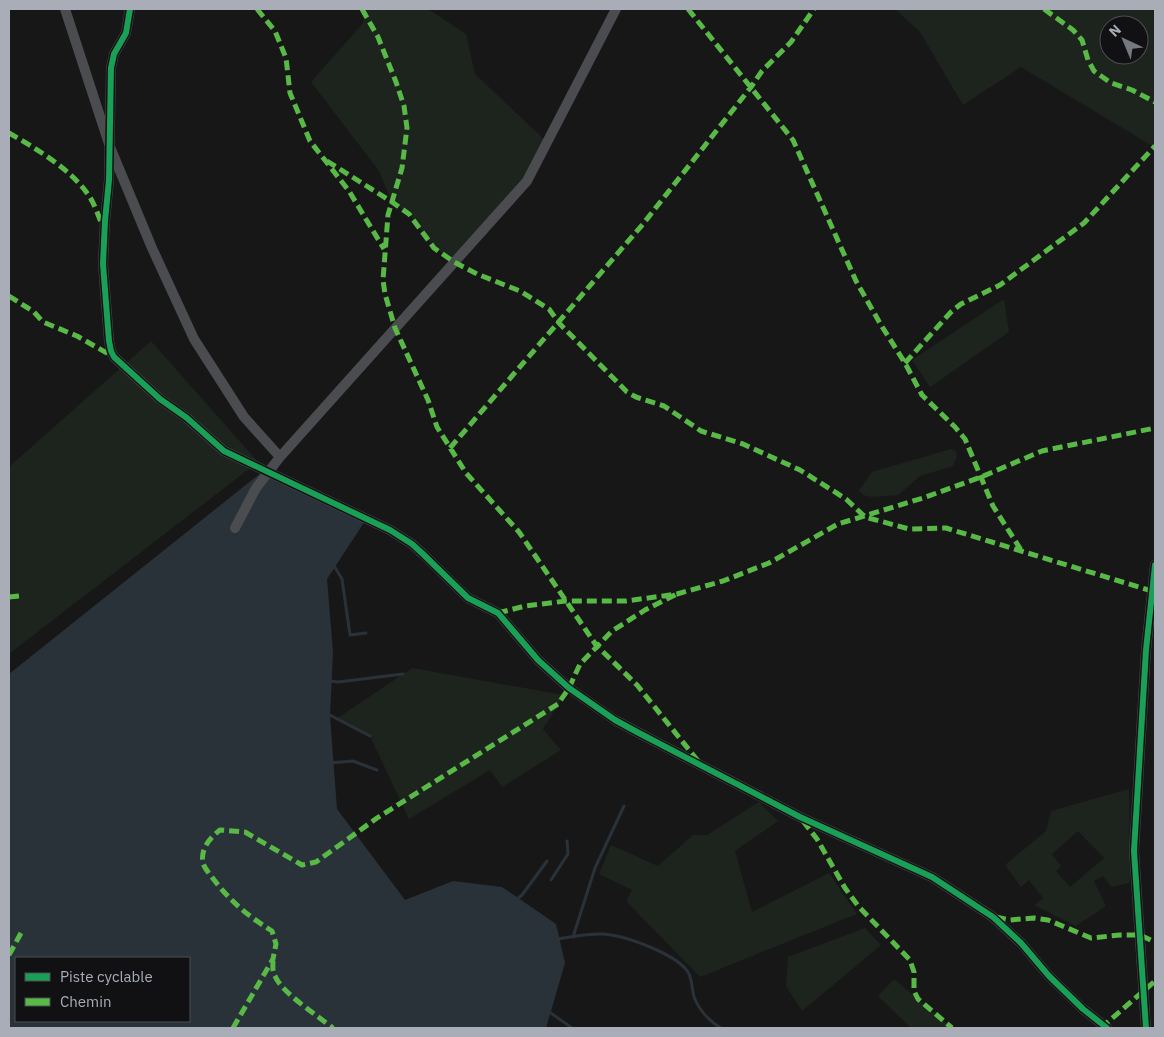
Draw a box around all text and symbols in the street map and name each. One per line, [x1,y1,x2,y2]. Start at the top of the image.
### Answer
north arrow [1099,15,1149,65]
text: N [1105,21,1125,41]
legend [15,957,190,1022]
text: Piste cyclable [60,967,153,986]
text: Chemin [60,992,111,1011]

